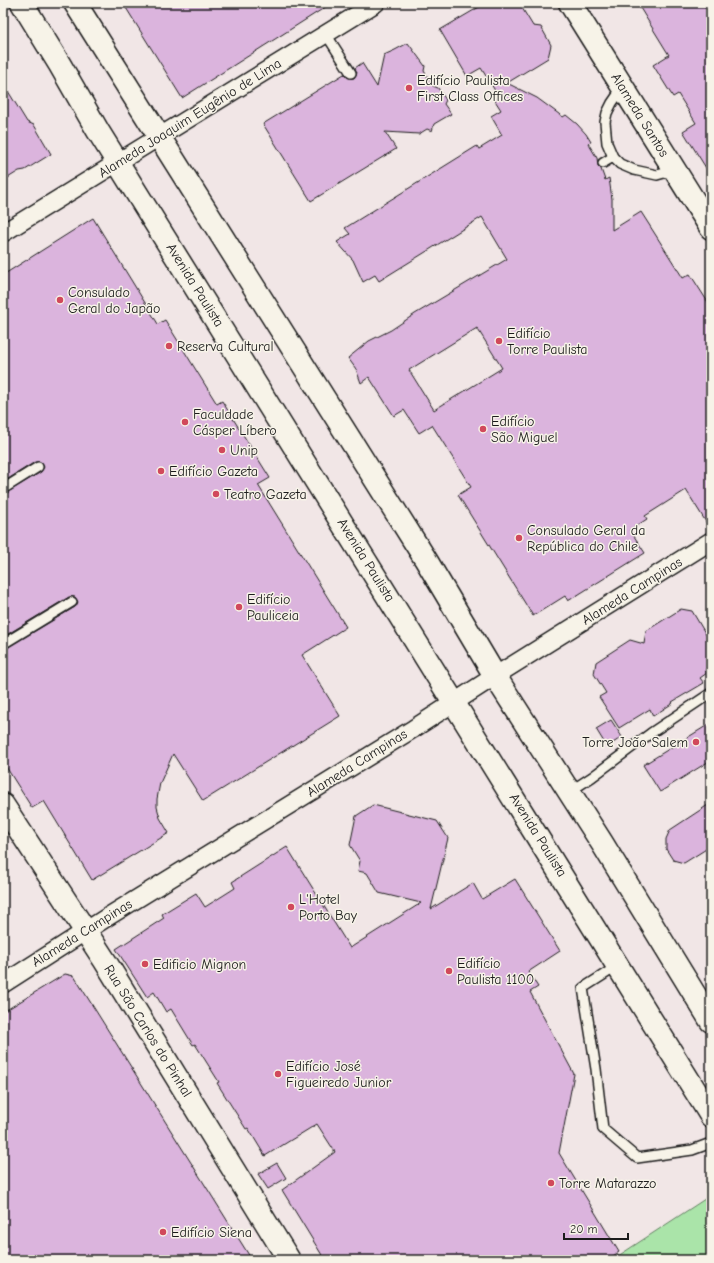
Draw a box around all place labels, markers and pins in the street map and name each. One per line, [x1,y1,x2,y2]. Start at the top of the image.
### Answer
place label: Edifício Paulista First Class Offices [417,72,523,105]
marker: Edifício Paulista First Class Offices [404,83,414,93]
place label: Consulado Geral do Japão [68,284,160,317]
marker: Consulado Geral do Japão [55,295,65,305]
place label: Edifício Torre Paulista [507,325,587,358]
marker: Edifício Torre Paulista [494,336,504,346]
place label: Reserva Cultural [177,338,274,355]
marker: Reserva Cultural [164,341,174,351]
place label: Faculdade Cásper Líbero [193,406,277,439]
place label: Edifício São Miguel [491,413,558,446]
marker: Faculdade Cásper Líbero [180,417,190,427]
marker: Edifício São Miguel [478,424,488,434]
place label: Unip [230,442,258,459]
marker: Unip [217,445,227,455]
place label: Edifício Gazeta [169,463,258,480]
marker: Edifício Gazeta [156,466,166,476]
place label: Teatro Gazeta [224,486,307,503]
marker: Teatro Gazeta [211,489,221,499]
place label: Consulado Geral da República do Chile [527,522,645,555]
marker: Consulado Geral da República do Chile [514,533,524,543]
place label: Edifício Pauliceia [247,591,299,624]
marker: Edifício Pauliceia [234,602,244,612]
place label: Torre João Salem [582,734,688,751]
marker: Torre João Salem [691,737,701,747]
place label: L'Hotel Porto Bay [299,891,358,924]
marker: L'Hotel Porto Bay [286,902,296,912]
place label: Edifício Paulista 1100 [457,955,534,988]
place label: Edificio Mignon [153,956,246,973]
marker: Edificio Mignon [140,959,150,969]
marker: Edifício Paulista 1100 [444,966,454,976]
place label: Edifício José Figueiredo Junior [286,1058,392,1091]
marker: Edifício José Figueiredo Junior [273,1069,283,1079]
place label: Torre Matarazzo [559,1175,656,1192]
marker: Torre Matarazzo [546,1178,556,1188]
place label: Edifício Siena [171,1224,252,1241]
marker: Edifício Siena [158,1227,168,1237]

